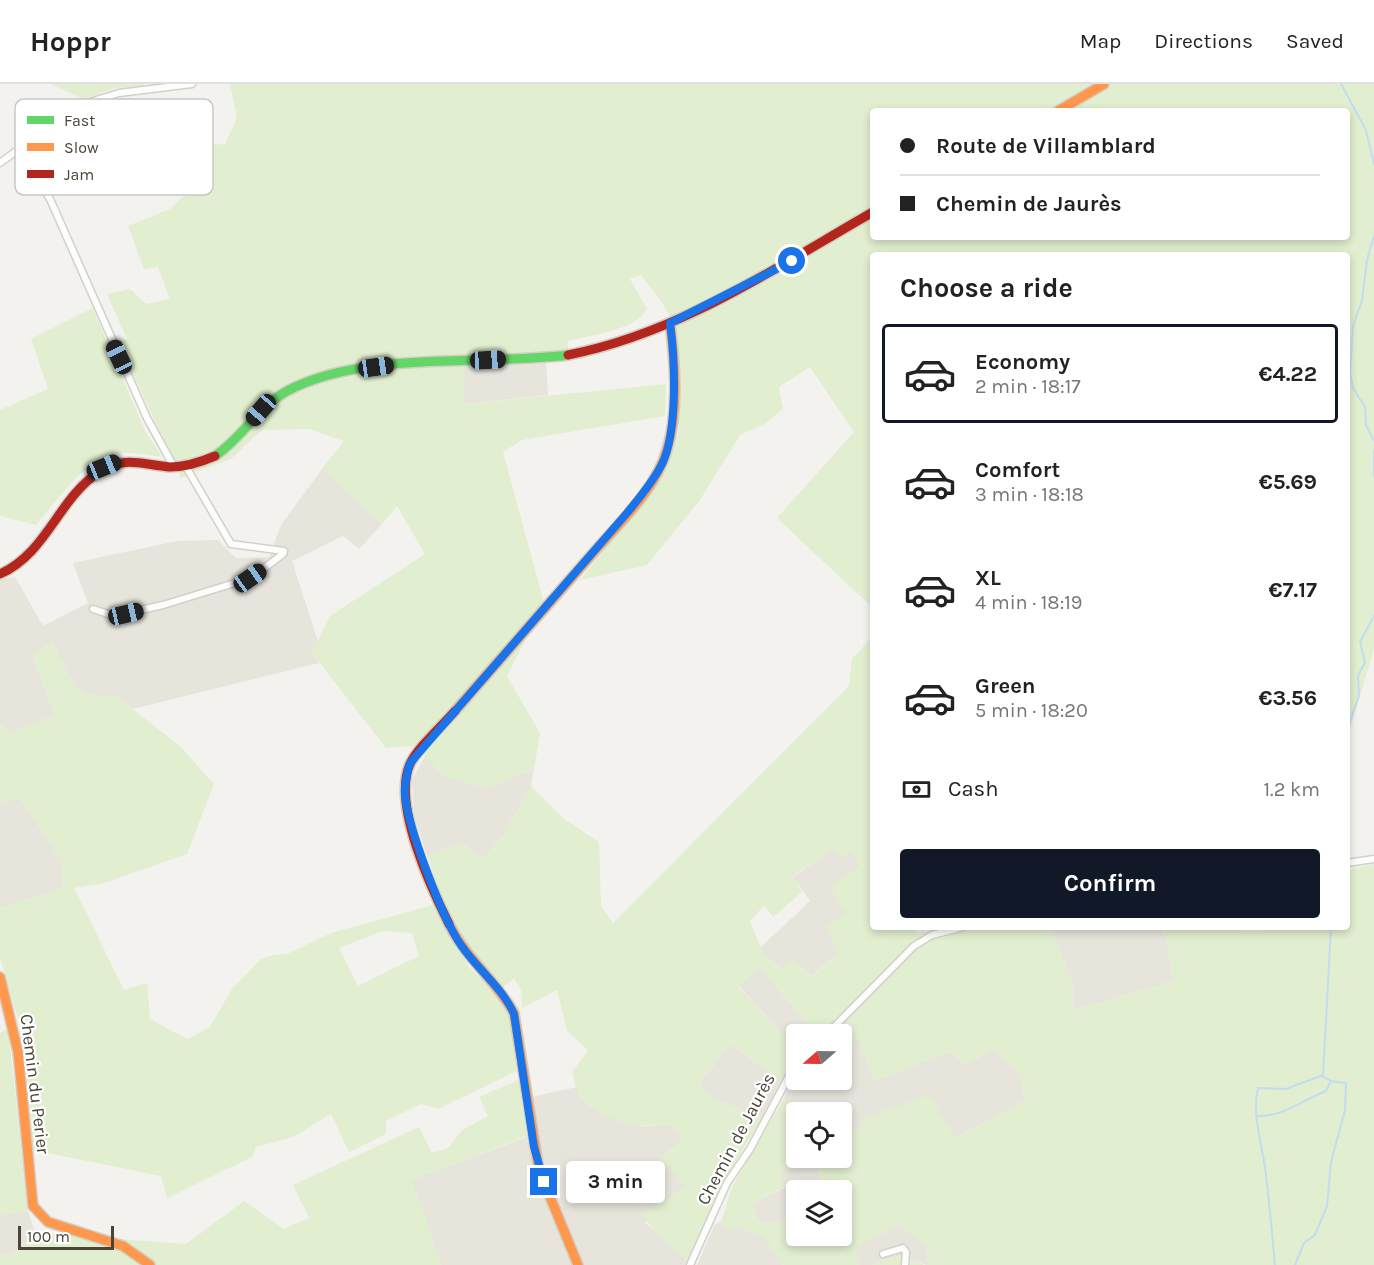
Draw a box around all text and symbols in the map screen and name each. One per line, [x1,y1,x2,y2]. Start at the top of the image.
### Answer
text: Hoppr [30,25,111,58]
text: Map [1080,29,1121,53]
text: Directions [1154,29,1253,53]
text: Saved [1286,29,1344,53]
legend [15,99,213,195]
text: Fast [64,111,95,130]
text: Route de Villamblard [936,133,1156,159]
text: Slow [64,138,99,157]
text: Jam [64,165,94,184]
text: Chemin de Jaurès [936,191,1122,217]
route start [778,247,805,274]
text: Choose a ride [900,272,1073,304]
car [103,337,135,377]
icon: car [903,347,957,401]
text: Economy [975,349,1070,375]
car [470,350,506,370]
car [357,356,395,378]
text: €4.22 [1259,361,1317,387]
text: 2 min · 18:17 [975,375,1081,398]
car [242,391,280,429]
car [84,452,124,482]
icon: car [903,455,957,509]
text: Comfort [975,457,1060,483]
text: €5.69 [1259,469,1317,495]
text: 3 min · 18:18 [975,483,1084,506]
car [230,560,270,596]
icon: car [903,563,957,617]
text: XL [975,565,1001,591]
text: €7.17 [1269,577,1317,603]
text: 4 min · 18:19 [975,591,1082,614]
car [106,601,146,627]
icon: car [903,671,957,725]
text: Green [975,673,1036,699]
text: €3.56 [1258,685,1317,711]
text: 5 min · 18:20 [975,699,1088,722]
icon: cash [900,773,933,806]
text: Cash [948,776,998,802]
text: 1.2 km [1264,778,1320,801]
button: Confirm [900,849,1320,918]
street label: Chemin du Perier [15,1013,55,1156]
north arrow [786,1024,852,1090]
map controls [786,1024,852,1246]
street label: Chemin de Jaurès [692,1069,780,1209]
button: locate [786,1102,852,1168]
callout: 3 min [565,1161,664,1203]
route end [530,1168,557,1195]
text: 3 min [588,1170,643,1193]
button: layers [786,1180,852,1246]
scale bar [18,1223,114,1250]
text: 100 m [27,1227,70,1246]

